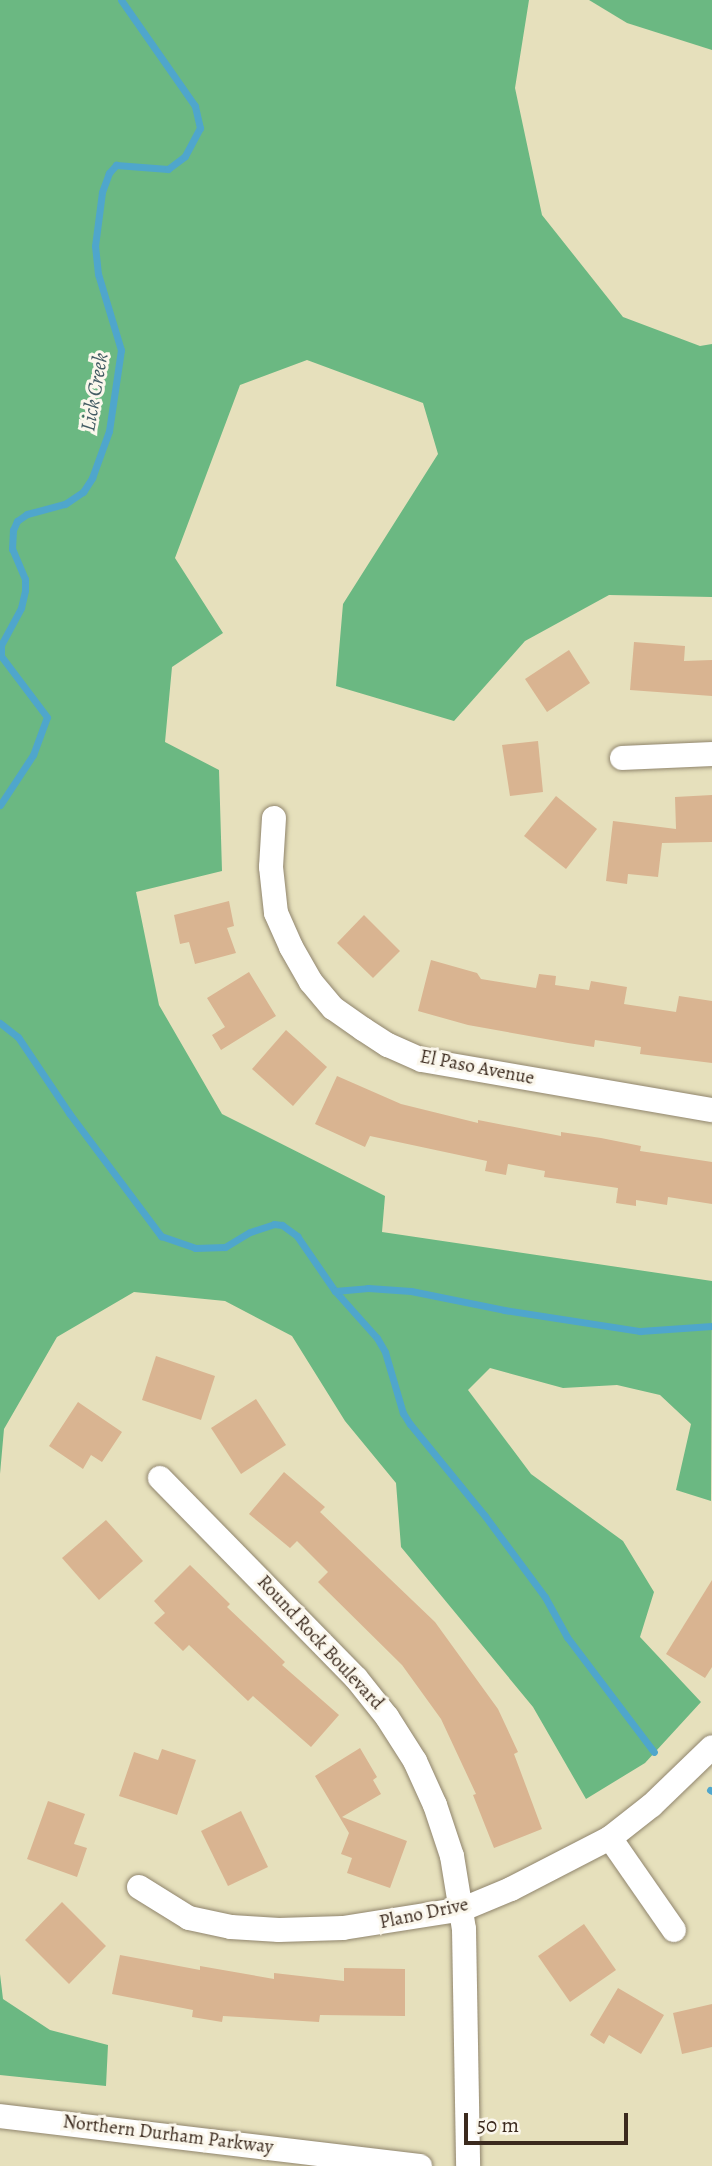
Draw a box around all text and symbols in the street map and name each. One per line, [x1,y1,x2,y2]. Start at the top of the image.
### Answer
water label: Lick Creek [75,351,113,433]
street label: El Paso Avenue [418,1046,536,1090]
street label: Round Rock Boulevard [252,1571,388,1715]
street label: Plano Drive [377,1893,471,1935]
scale bar [467,2100,632,2144]
street label: Northern Durham Parkway [62,2111,274,2159]
text: 50 m [477,2111,519,2139]

